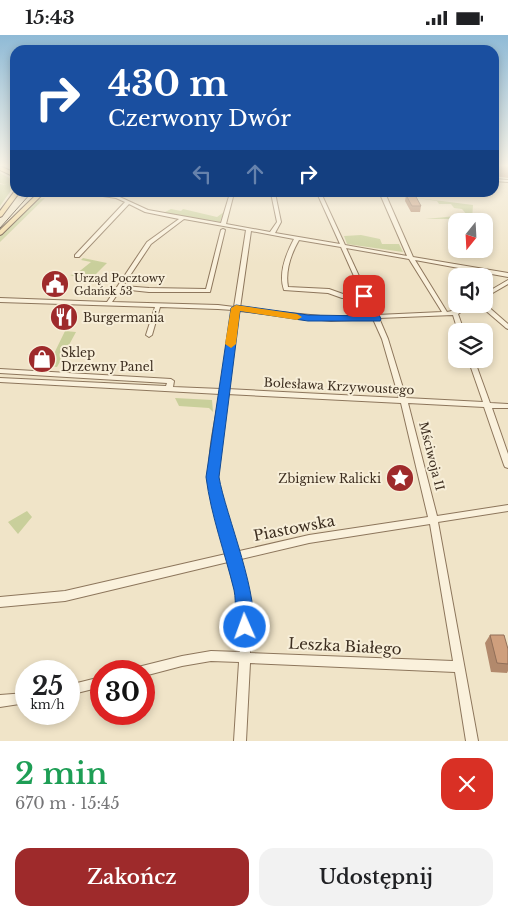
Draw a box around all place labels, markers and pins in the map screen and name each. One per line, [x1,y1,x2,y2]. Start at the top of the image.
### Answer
public building icon: Urząd Pocztowy Gdańsk 53 [40,269,70,299]
place label: Urząd Pocztowy Gdańsk 53 [74,271,165,298]
pin [343,275,385,317]
restaurant icon: Burgermania [49,302,79,332]
place label: Burgermania [83,310,165,325]
shop icon: Sklep Drzewny Panel [27,344,57,374]
place label: Sklep Drzewny Panel [61,345,154,374]
place icon: Zbigniew Ralicki [385,463,415,493]
place label: Zbigniew Ralicki [278,471,381,486]

